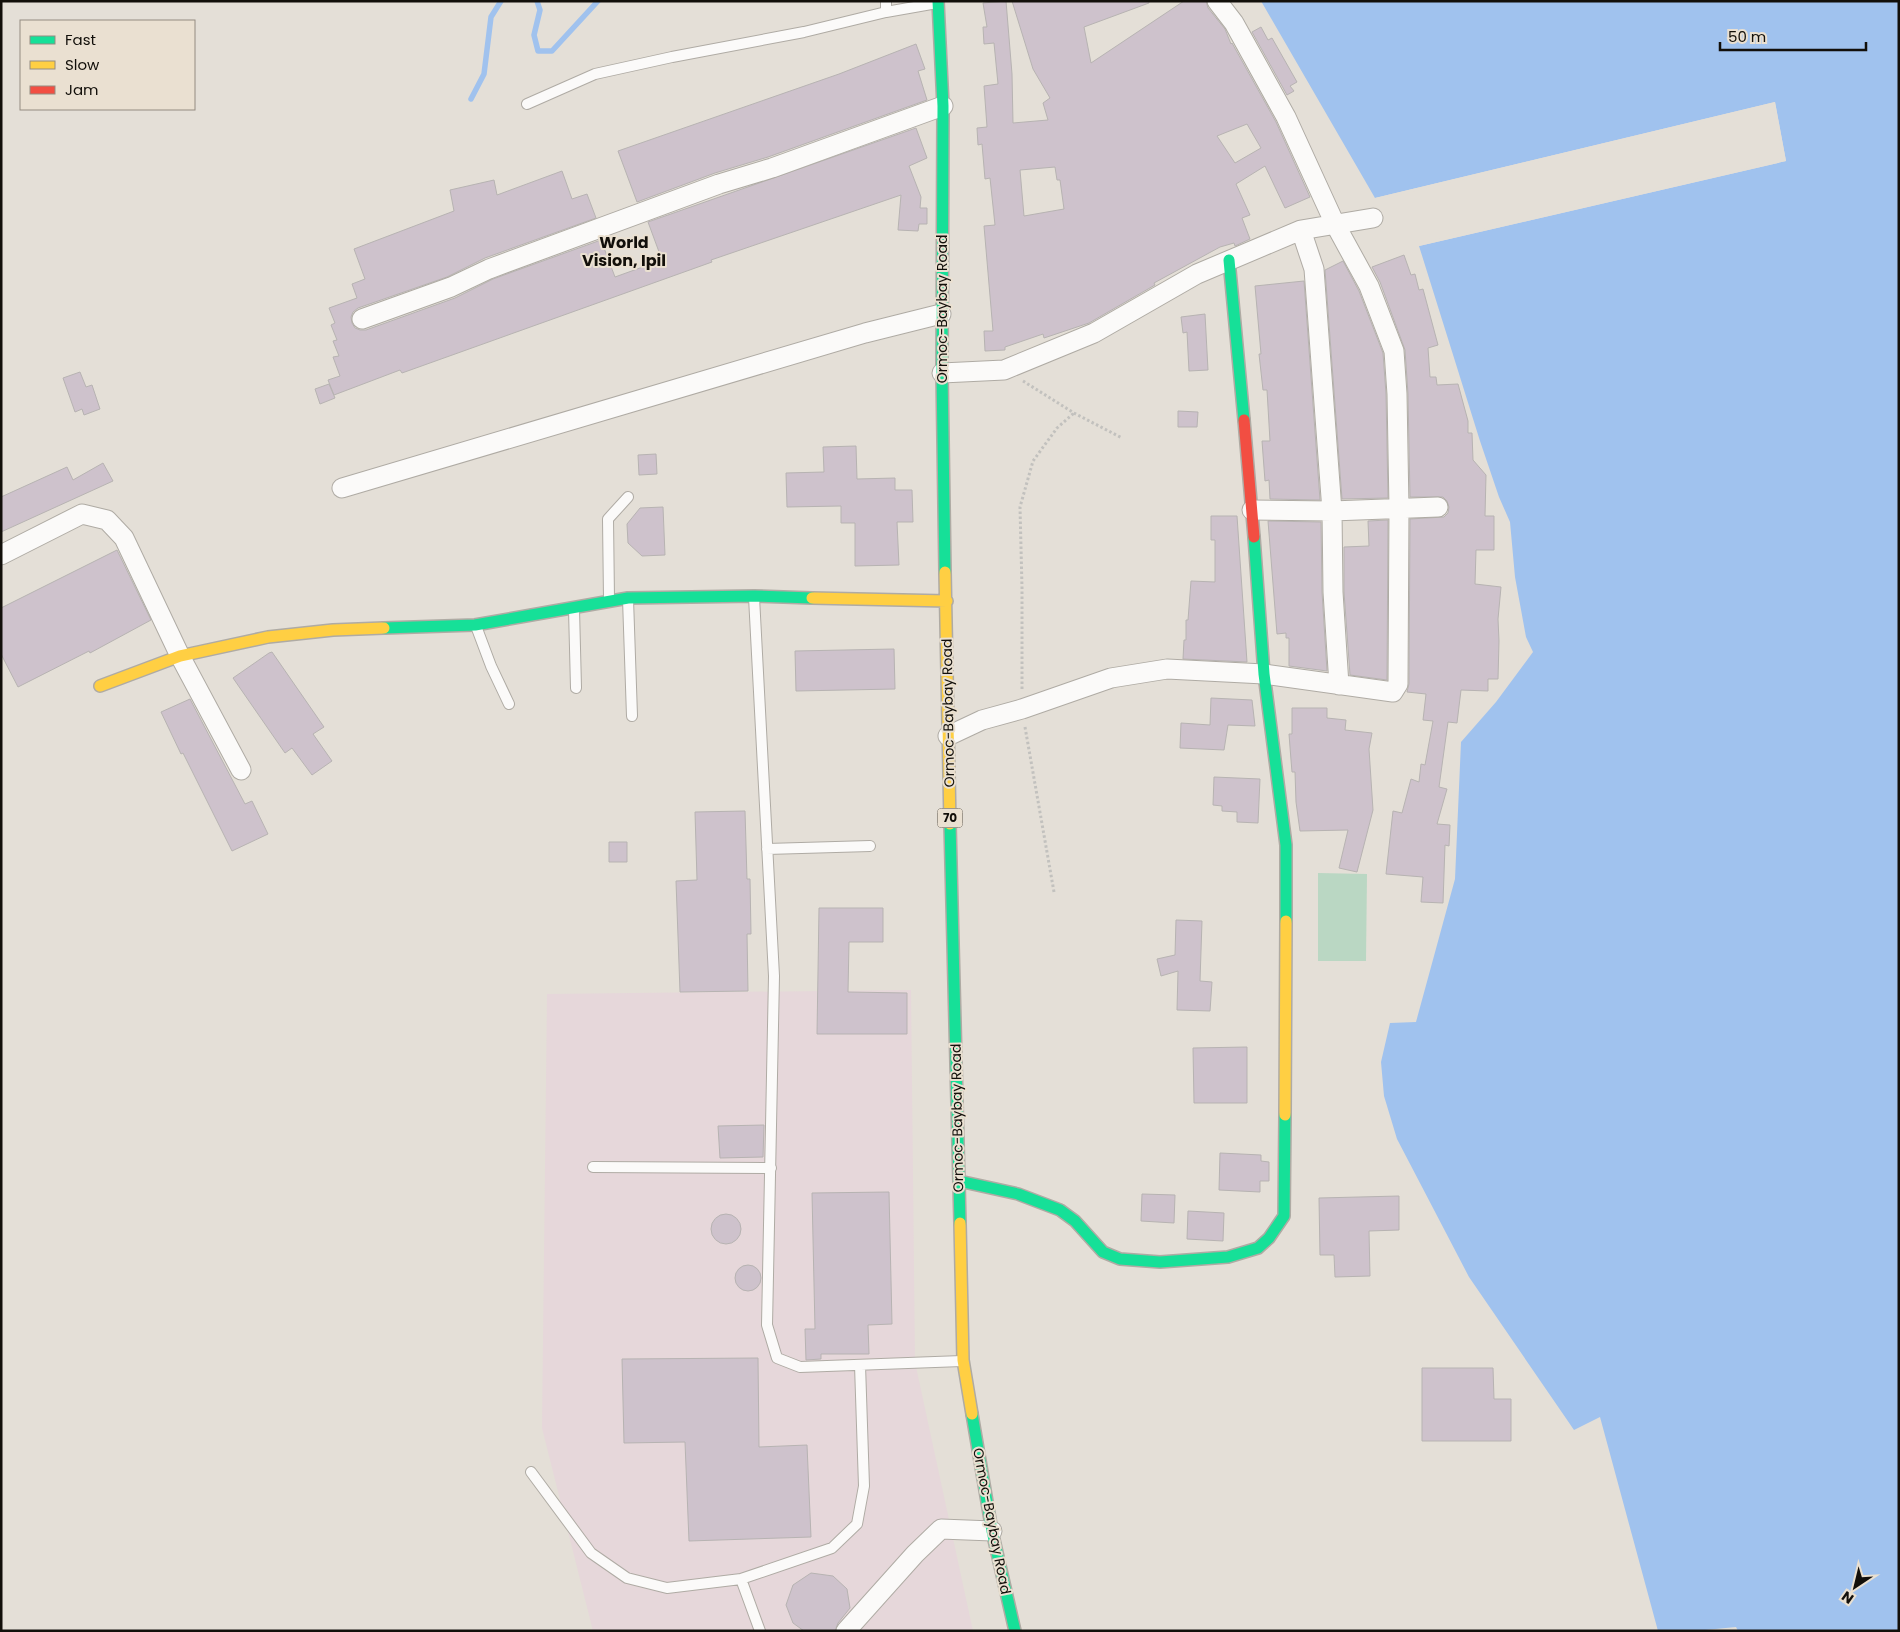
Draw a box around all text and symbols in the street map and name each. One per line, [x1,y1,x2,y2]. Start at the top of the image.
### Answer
legend [20,20,195,110]
scale bar [1720,20,1866,52]
text: 50 m [1728,26,1766,47]
text: Fast [65,29,96,50]
text: Slow [65,54,100,75]
text: Jam [65,79,99,100]
district label: World Vision, Ipil [582,231,666,272]
street label: Ormoc-Baybay Road [932,235,952,383]
street label: Ormoc-Baybay Road [937,638,959,788]
road number: 70 [938,808,962,828]
street label: Ormoc-Baybay Road [946,1043,968,1193]
street label: Ormoc-Baybay Road [968,1446,1016,1596]
north arrow [1830,1562,1880,1612]
text: N [1837,1586,1858,1609]

